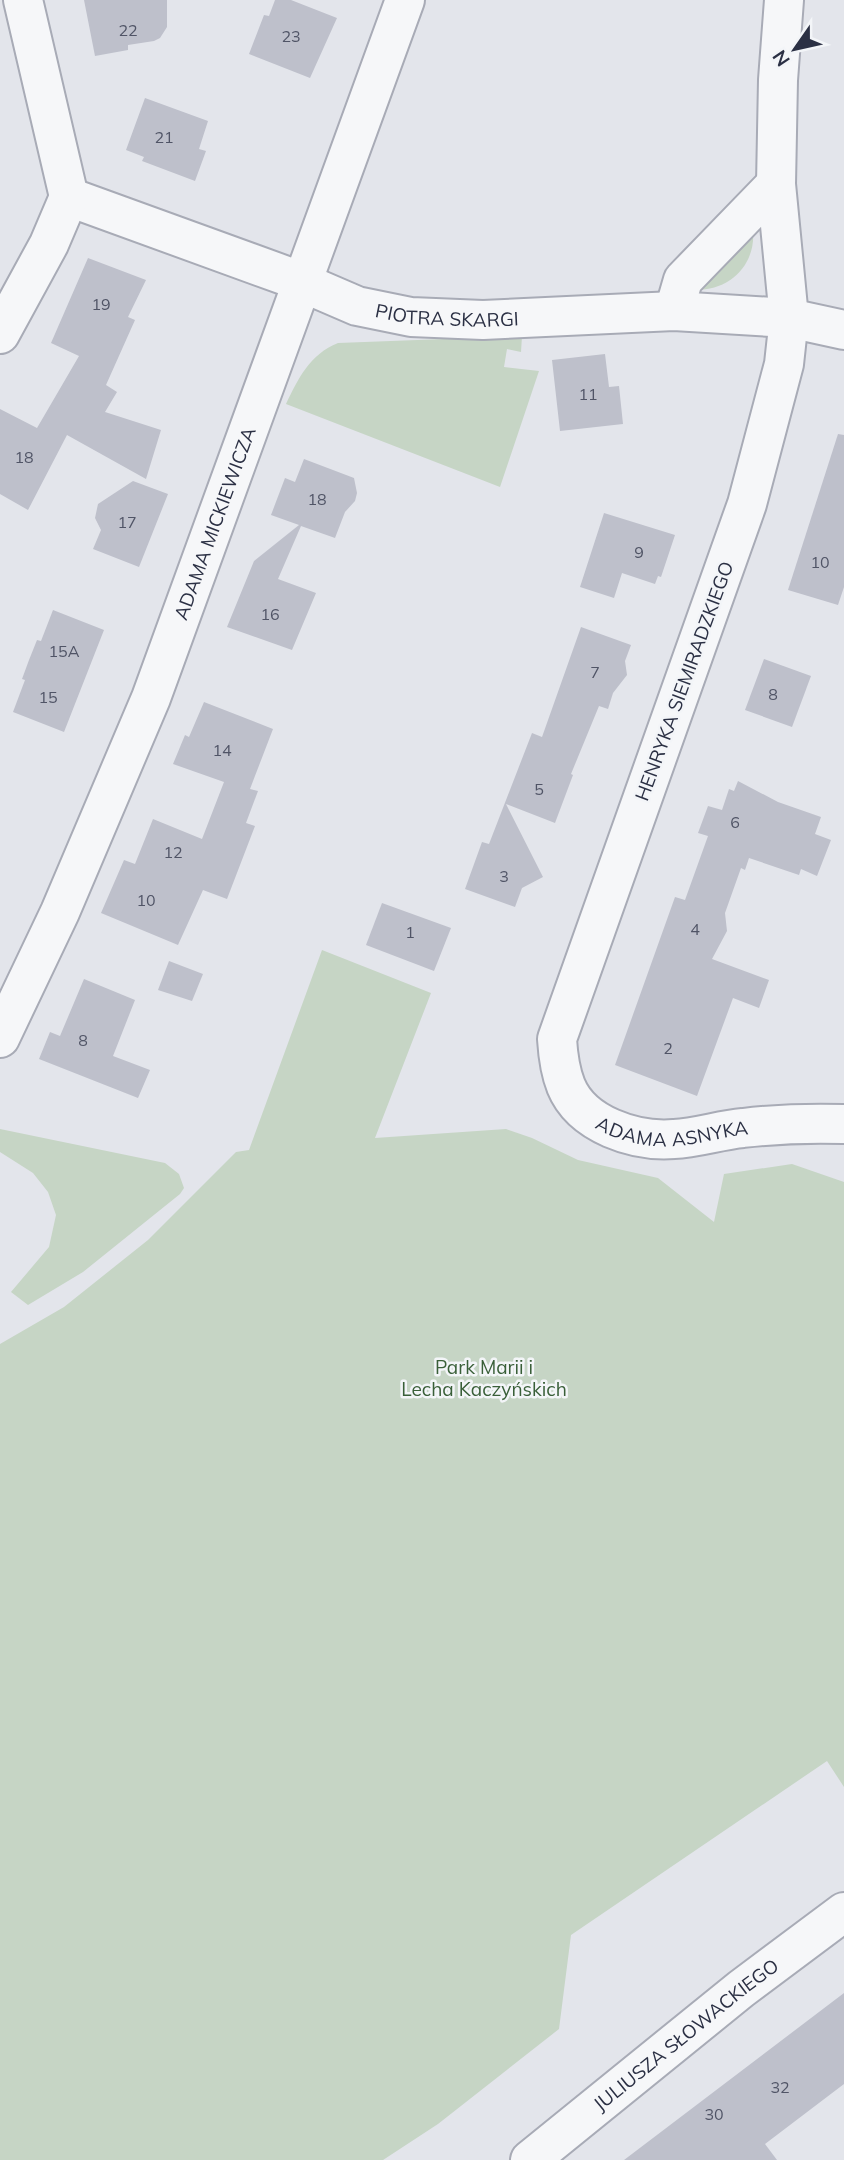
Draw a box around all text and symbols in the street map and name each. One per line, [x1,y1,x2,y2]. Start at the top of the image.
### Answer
north arrow [760,14,830,84]
house number: 22 [118,20,138,40]
house number: 23 [281,26,301,46]
text: N [767,46,795,71]
house number: 21 [154,127,174,147]
house number: 19 [91,294,111,314]
street label: PIOTRA SKARGI [373,298,519,332]
house number: 11 [578,384,598,404]
street label: ADAMA MICKIEWICZA [169,424,261,623]
house number: 18 [14,447,34,467]
house number: 18 [307,489,327,509]
house number: 17 [117,512,137,532]
house number: 9 [634,542,644,562]
house number: 10 [810,552,830,572]
street label: HENRYKA SIEMIRADZKIEGO [629,558,739,804]
house number: 16 [260,604,280,624]
house number: 15A [49,641,80,661]
house number: 7 [590,662,600,682]
house number: 8 [768,684,778,704]
house number: 15 [38,687,58,707]
house number: 14 [212,740,232,760]
house number: 5 [534,779,544,799]
house number: 6 [730,812,740,832]
house number: 12 [163,842,183,862]
house number: 3 [499,866,509,886]
house number: 10 [136,890,156,910]
house number: 4 [690,919,700,939]
house number: 1 [405,922,415,942]
house number: 8 [78,1030,88,1050]
house number: 2 [663,1038,673,1058]
street label: ADAMA ASNYKA [592,1111,749,1152]
park label: Park Marii i Lecha Kaczyńskich [401,1355,567,1401]
street label: JULIUSZA SŁOWACKIEGO [588,1953,783,2116]
house number: 32 [770,2077,790,2097]
house number: 30 [704,2104,724,2124]

